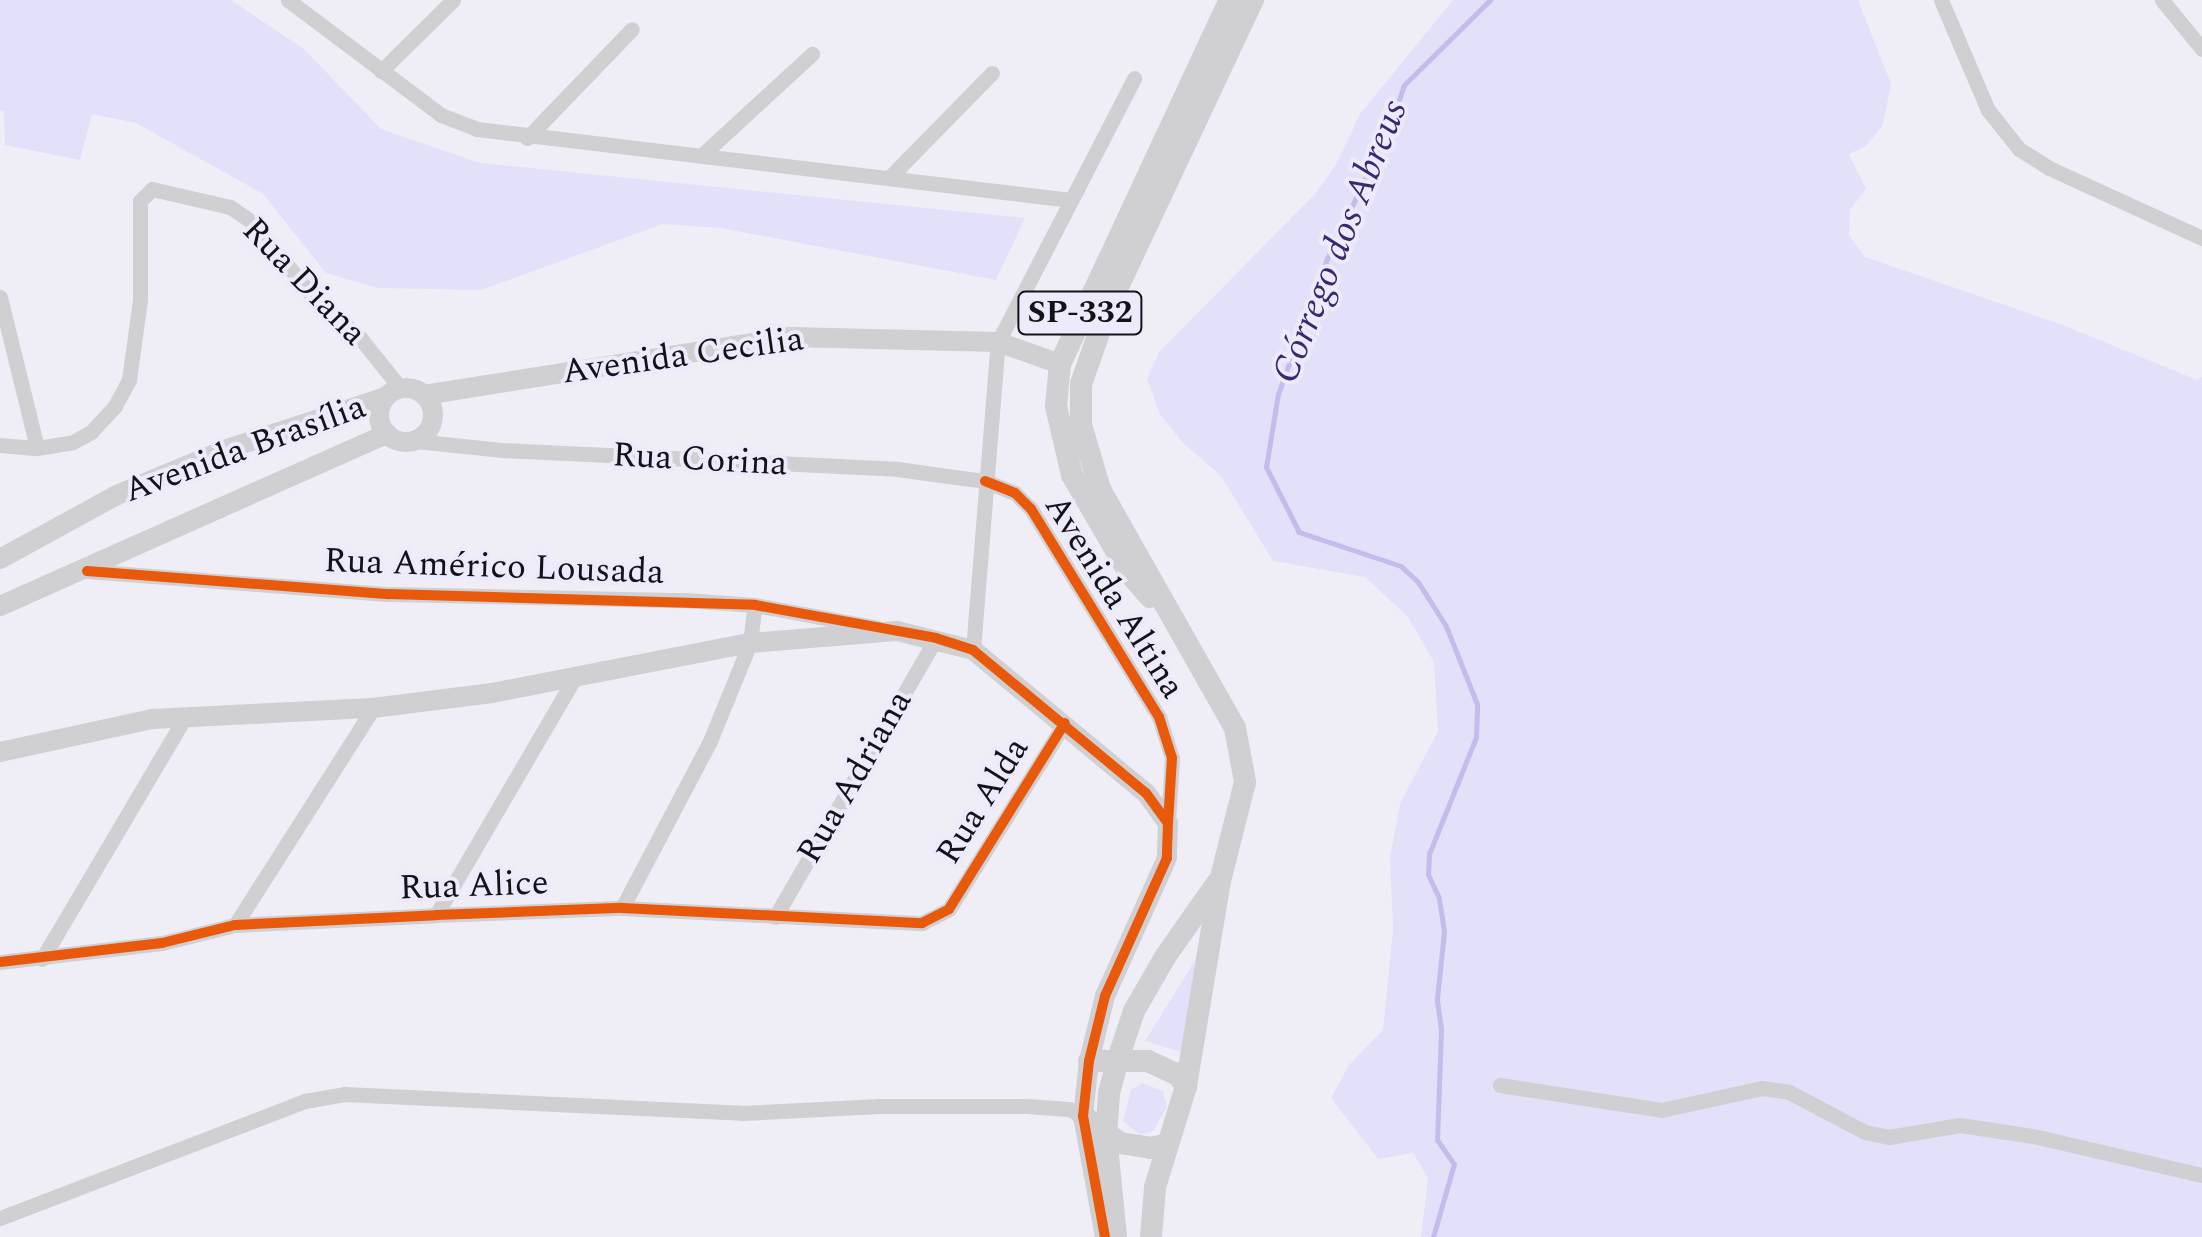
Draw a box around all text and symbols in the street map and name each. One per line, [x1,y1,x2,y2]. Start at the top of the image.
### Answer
water label: Córrego dos Abreus [1264,94,1418,390]
street label: Rua Diana [233,209,375,355]
road number: SP-332 [1015,286,1145,340]
street label: Avenida Cecilia [559,318,807,394]
street label: Avenida Brasília [118,386,372,512]
street label: Rua Corina [611,434,789,486]
street label: Avenida Altina [1035,487,1193,707]
street label: Rua Américo Lousada [323,540,665,594]
street label: Rua Adriana [789,683,921,871]
street label: Rua Alda [928,730,1038,872]
street label: Rua Alice [399,862,549,910]

